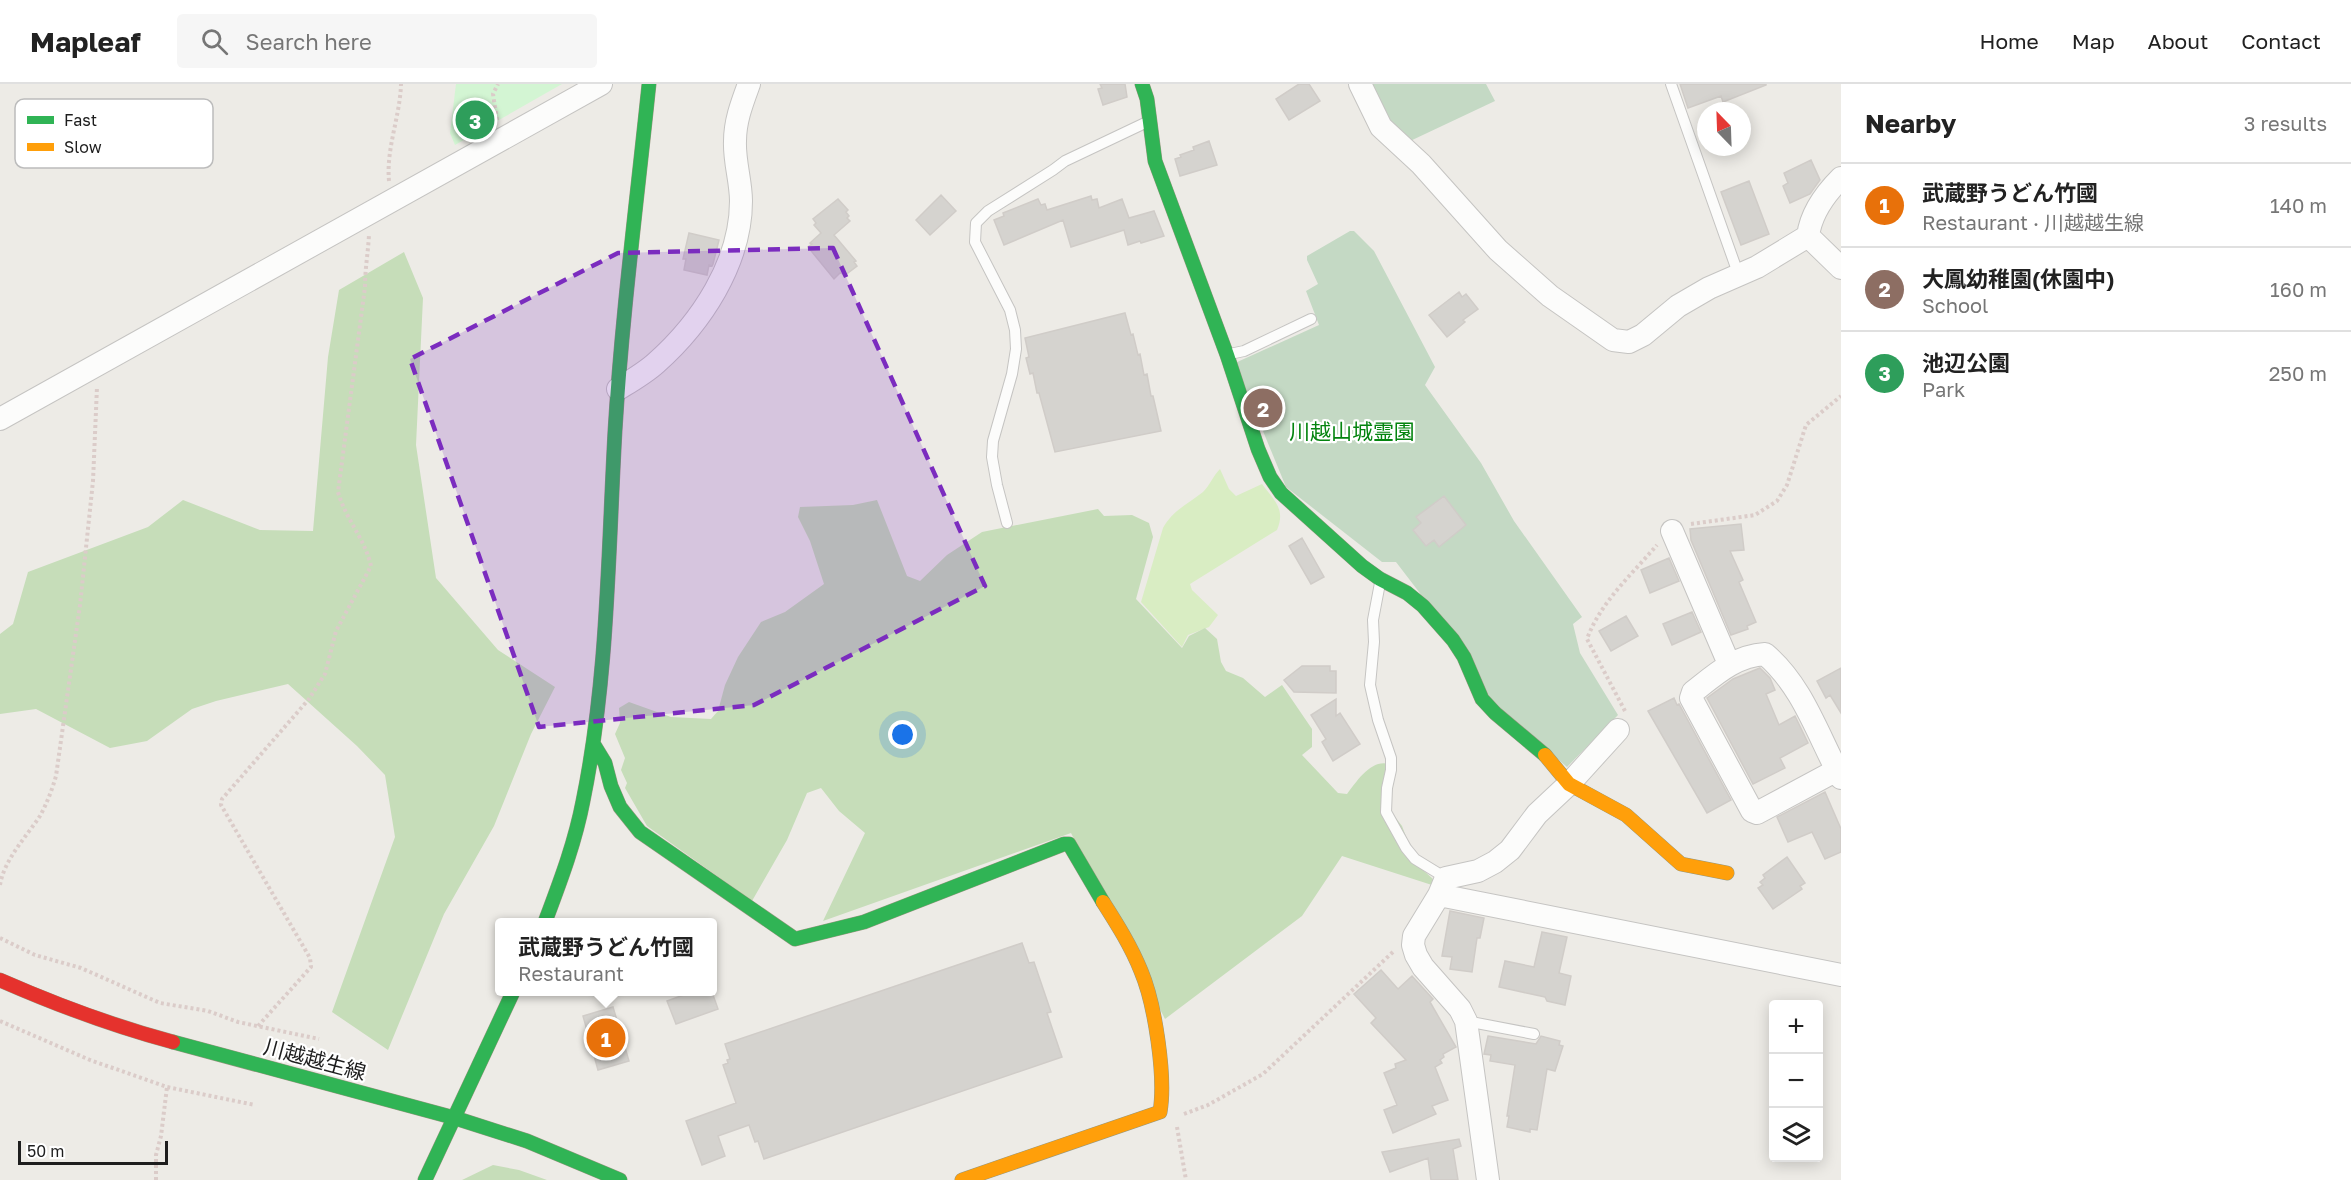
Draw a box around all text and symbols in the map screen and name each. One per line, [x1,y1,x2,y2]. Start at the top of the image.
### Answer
search box [177,14,597,68]
text: Mapleaf [30,25,141,58]
icon: search [198,25,231,58]
text: Search here [246,28,372,55]
text: Home [1979,28,2039,54]
text: Map [2072,28,2115,54]
text: About [2148,28,2208,54]
text: Contact [2241,28,2321,54]
pin: 3 [456,98,494,142]
legend [15,99,213,168]
north arrow [1697,102,1751,156]
text: Nearby [1865,108,1956,139]
text: Fast [64,110,97,130]
text: 3 results [2244,111,2327,135]
text: Slow [64,137,102,157]
text: 武蔵野うどん竹國 [1922,179,2098,206]
text: 1 [1879,193,1890,217]
text: 140 m [2270,193,2327,217]
text: Restaurant · 川越越生線 [1922,210,2144,234]
text: 大鳳幼稚園(休園中) [1922,265,2115,292]
text: 2 [1878,277,1891,301]
text: 160 m [2270,277,2327,301]
text: School [1922,293,1988,317]
text: 池辺公園 [1922,349,2010,376]
text: 3 [1878,361,1891,385]
text: 250 m [2269,361,2327,385]
text: Park [1922,377,1965,401]
pin: 2 [1244,386,1282,430]
park label: 川越山城霊園 [1289,418,1415,444]
your location [888,720,917,749]
popup [495,918,717,996]
text: 武蔵野うどん竹國 [518,933,694,960]
text: Restaurant [518,961,624,985]
map controls [1769,1000,1823,1162]
button: + [1769,1000,1823,1054]
pin: 1 [586,1016,626,1060]
street label: 川越越生線 [261,1033,369,1085]
button: − [1769,1054,1823,1108]
button: layers [1769,1108,1823,1162]
scale bar [18,1138,168,1166]
text: 50 m [27,1141,64,1161]

